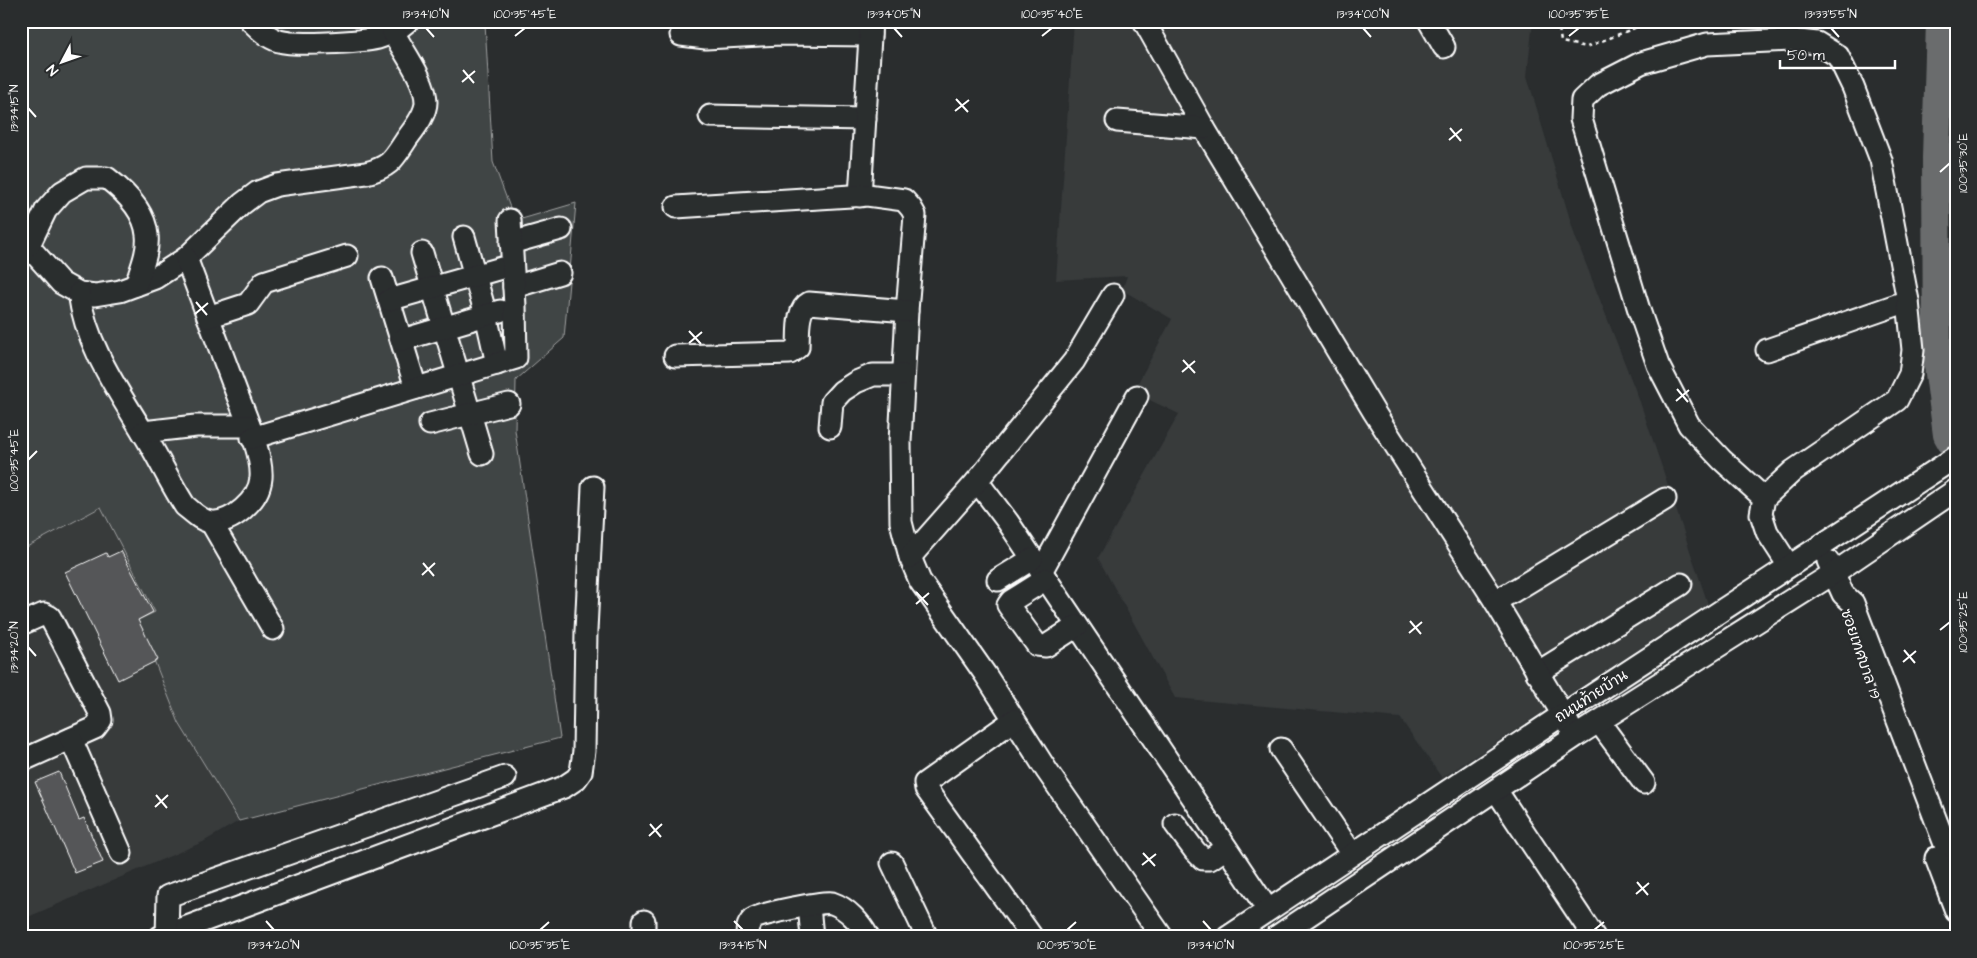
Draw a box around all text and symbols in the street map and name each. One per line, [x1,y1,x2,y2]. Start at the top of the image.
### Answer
text: 13°34'10"N [403,6,449,23]
text: 100°35'45"E [494,6,556,23]
text: 13°34'05"N [868,6,921,23]
text: 100°35'40"E [1021,6,1083,23]
text: 13°34'00"N [1337,6,1389,23]
text: 100°35'35"E [1549,6,1609,23]
text: 13°33'55"N [1805,6,1857,23]
north arrow [38,38,88,88]
scale bar [1780,38,1894,70]
text: 50 m [1787,45,1825,66]
text: N [42,60,63,80]
text: 13°34'15"N [6,84,23,131]
text: 100°35'30"E [1955,133,1972,193]
text: 100°35'45"E [6,429,23,491]
text: 100°35'25"E [1955,591,1972,653]
street label: ซอยเทศบาล 19 [1835,606,1886,702]
text: 13°34'20"N [6,621,23,673]
street label: ถนนท้ายบ้าน [1551,665,1632,728]
text: 13°34'20"N [248,937,300,954]
text: 100°35'35"E [510,937,570,954]
text: 13°34'15"N [720,937,767,954]
text: 100°35'30"E [1037,937,1097,954]
text: 13°34'10"N [1188,937,1234,954]
text: 100°35'25"E [1563,937,1625,954]

